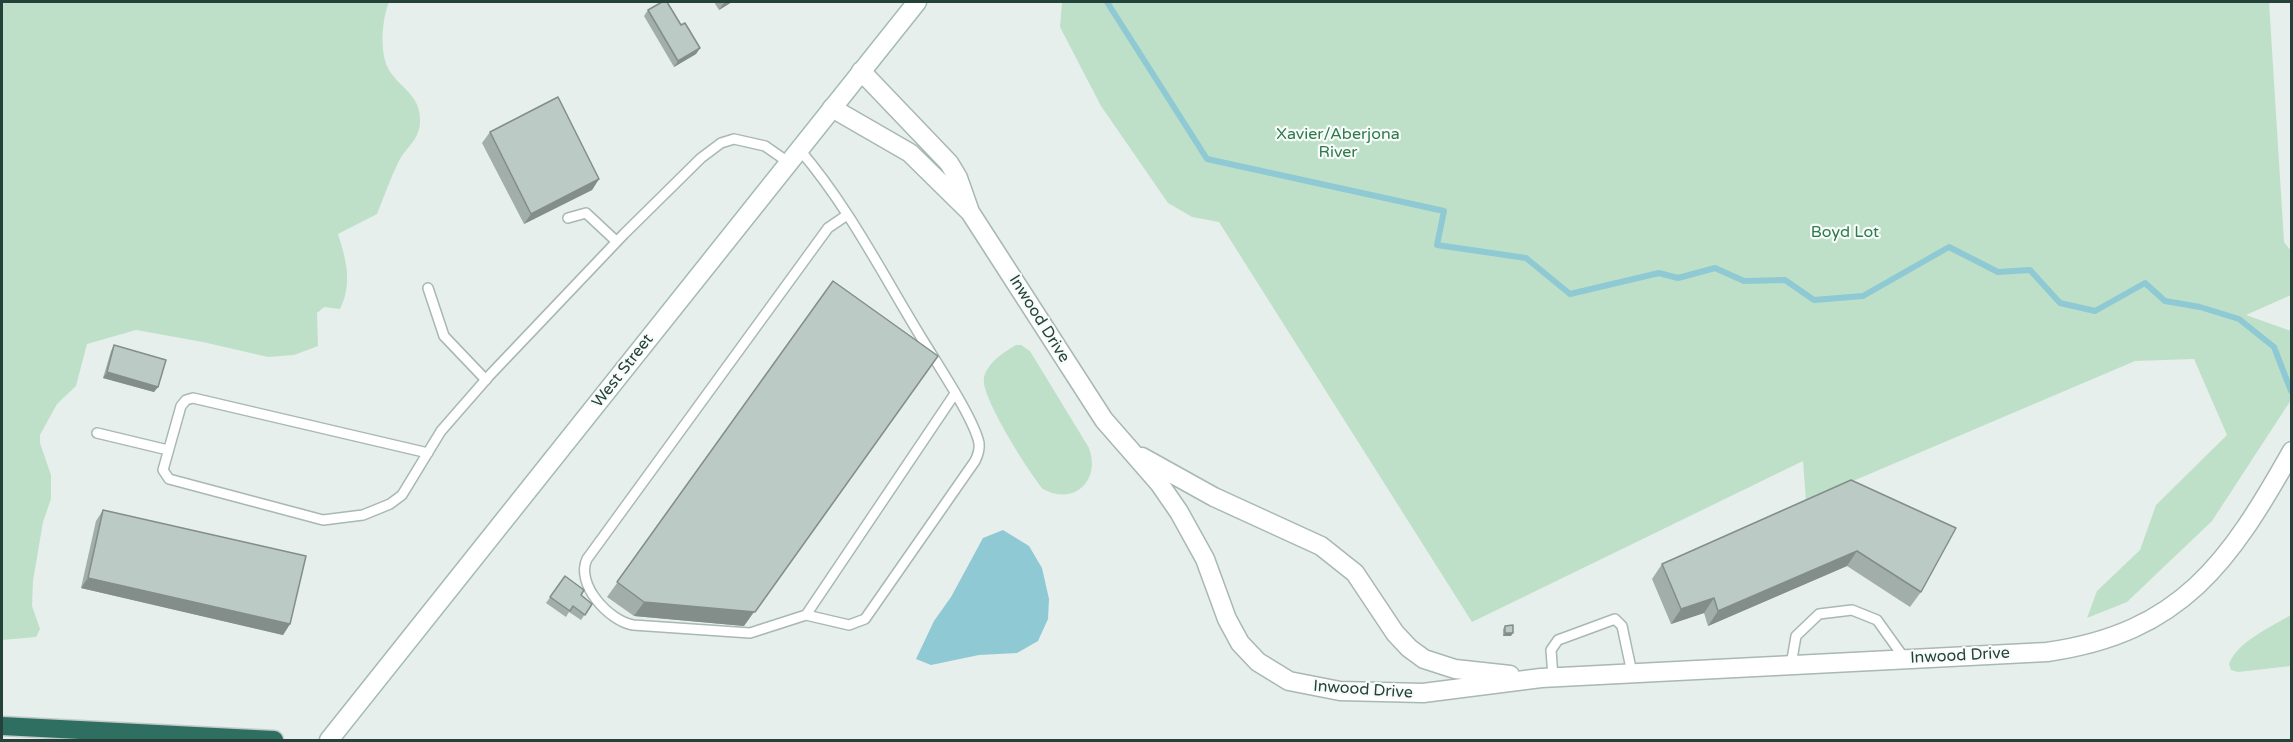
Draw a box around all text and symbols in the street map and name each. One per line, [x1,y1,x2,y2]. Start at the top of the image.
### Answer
park label: Xavier/Aberjona River [1276,125,1400,163]
park label: Boyd Lot [1811,223,1879,243]
street label: Inwood Drive [1004,272,1074,366]
street label: West Street [588,330,658,412]
street label: Inwood Drive [1910,644,2010,668]
street label: Inwood Drive [1313,677,1413,703]

